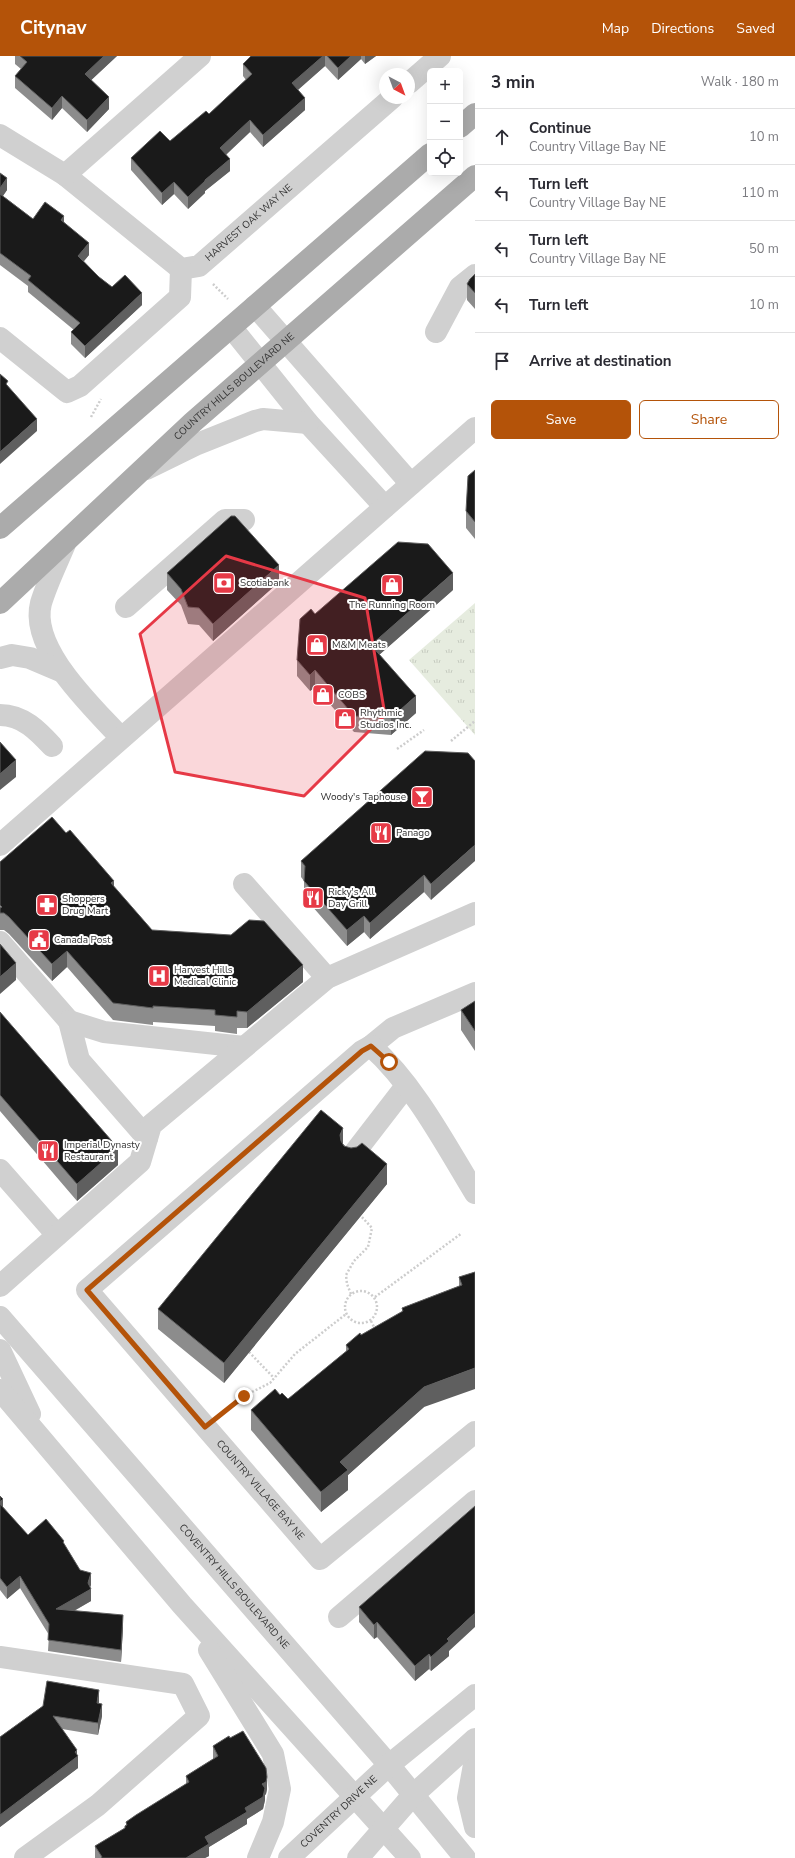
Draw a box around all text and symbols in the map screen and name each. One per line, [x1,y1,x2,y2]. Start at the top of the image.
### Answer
text: Citynav [20,15,87,41]
text: Map [602,19,629,38]
text: Directions [651,19,714,38]
text: Saved [736,19,775,38]
north arrow [379,68,415,104]
map controls [427,68,463,176]
button: + [427,68,463,104]
text: 3 min [491,71,535,94]
text: Walk · 180 m [701,73,779,91]
button: − [427,104,463,140]
text: Continue [529,118,591,138]
icon: ahead [491,126,513,148]
text: 10 m [749,128,779,146]
text: Country Village Bay NE [529,138,666,156]
button: locate [427,140,463,176]
text: Turn left [529,174,588,194]
street label: HARVEST OAK WAY NE [202,181,296,264]
icon: left [491,182,513,204]
text: 110 m [741,184,779,202]
text: Country Village Bay NE [529,194,666,212]
text: Turn left [529,230,588,250]
icon: left [491,238,513,260]
text: 50 m [749,240,779,258]
text: Country Village Bay NE [529,250,666,268]
icon: left [491,294,513,316]
text: Turn left [529,295,588,315]
text: 10 m [749,296,779,314]
street label: COUNTRY HILLS BOULEVARD NE [171,330,298,443]
icon: arrive [491,350,513,372]
text: Arrive at destination [529,351,672,371]
button: Save [491,400,631,439]
button: Share [639,400,779,439]
bank icon: Scotiabank [211,570,237,596]
shop icon: The Running Room [379,572,405,598]
place label: Scotiabank [240,576,290,590]
place label: The Running Room [349,598,435,612]
shop icon: M&M Meats [304,632,330,658]
place label: M&M Meats [332,638,386,652]
shop icon: COBS [310,682,336,708]
place label: COBS [338,688,365,702]
shop icon: Rhythmic Studios Inc. [332,706,358,732]
place label: Rhythmic Studios Inc. [360,706,412,732]
bar icon: Woody's Taphouse [409,784,435,810]
place label: Woody's Taphouse [321,790,406,804]
restaurant icon: Panago [368,820,394,846]
place label: Panago [396,826,430,840]
restaurant icon: Ricky's All Day Grill [300,885,326,911]
place label: Ricky's All Day Grill [328,885,374,911]
pharmacy icon: Shoppers Drug Mart [34,892,60,918]
place label: Shoppers Drug Mart [62,892,109,918]
public building icon: Canada Post [26,927,52,953]
place label: Canada Post [54,933,111,947]
hospital icon: Harvest Hills Medical Clinic [146,963,172,989]
place label: Harvest Hills Medical Clinic [174,963,236,989]
route start [380,1053,398,1071]
restaurant icon: Imperial Dynasty Restaurant [35,1138,61,1164]
place label: Imperial Dynasty Restaurant [64,1138,141,1164]
route end [235,1387,253,1405]
street label: COUNTRY VILLAGE BAY NE [213,1437,308,1543]
street label: COVENTRY HILLS BOULEVARD NE [176,1521,292,1652]
street label: COVENTRY DRIVE NE [297,1772,381,1851]

